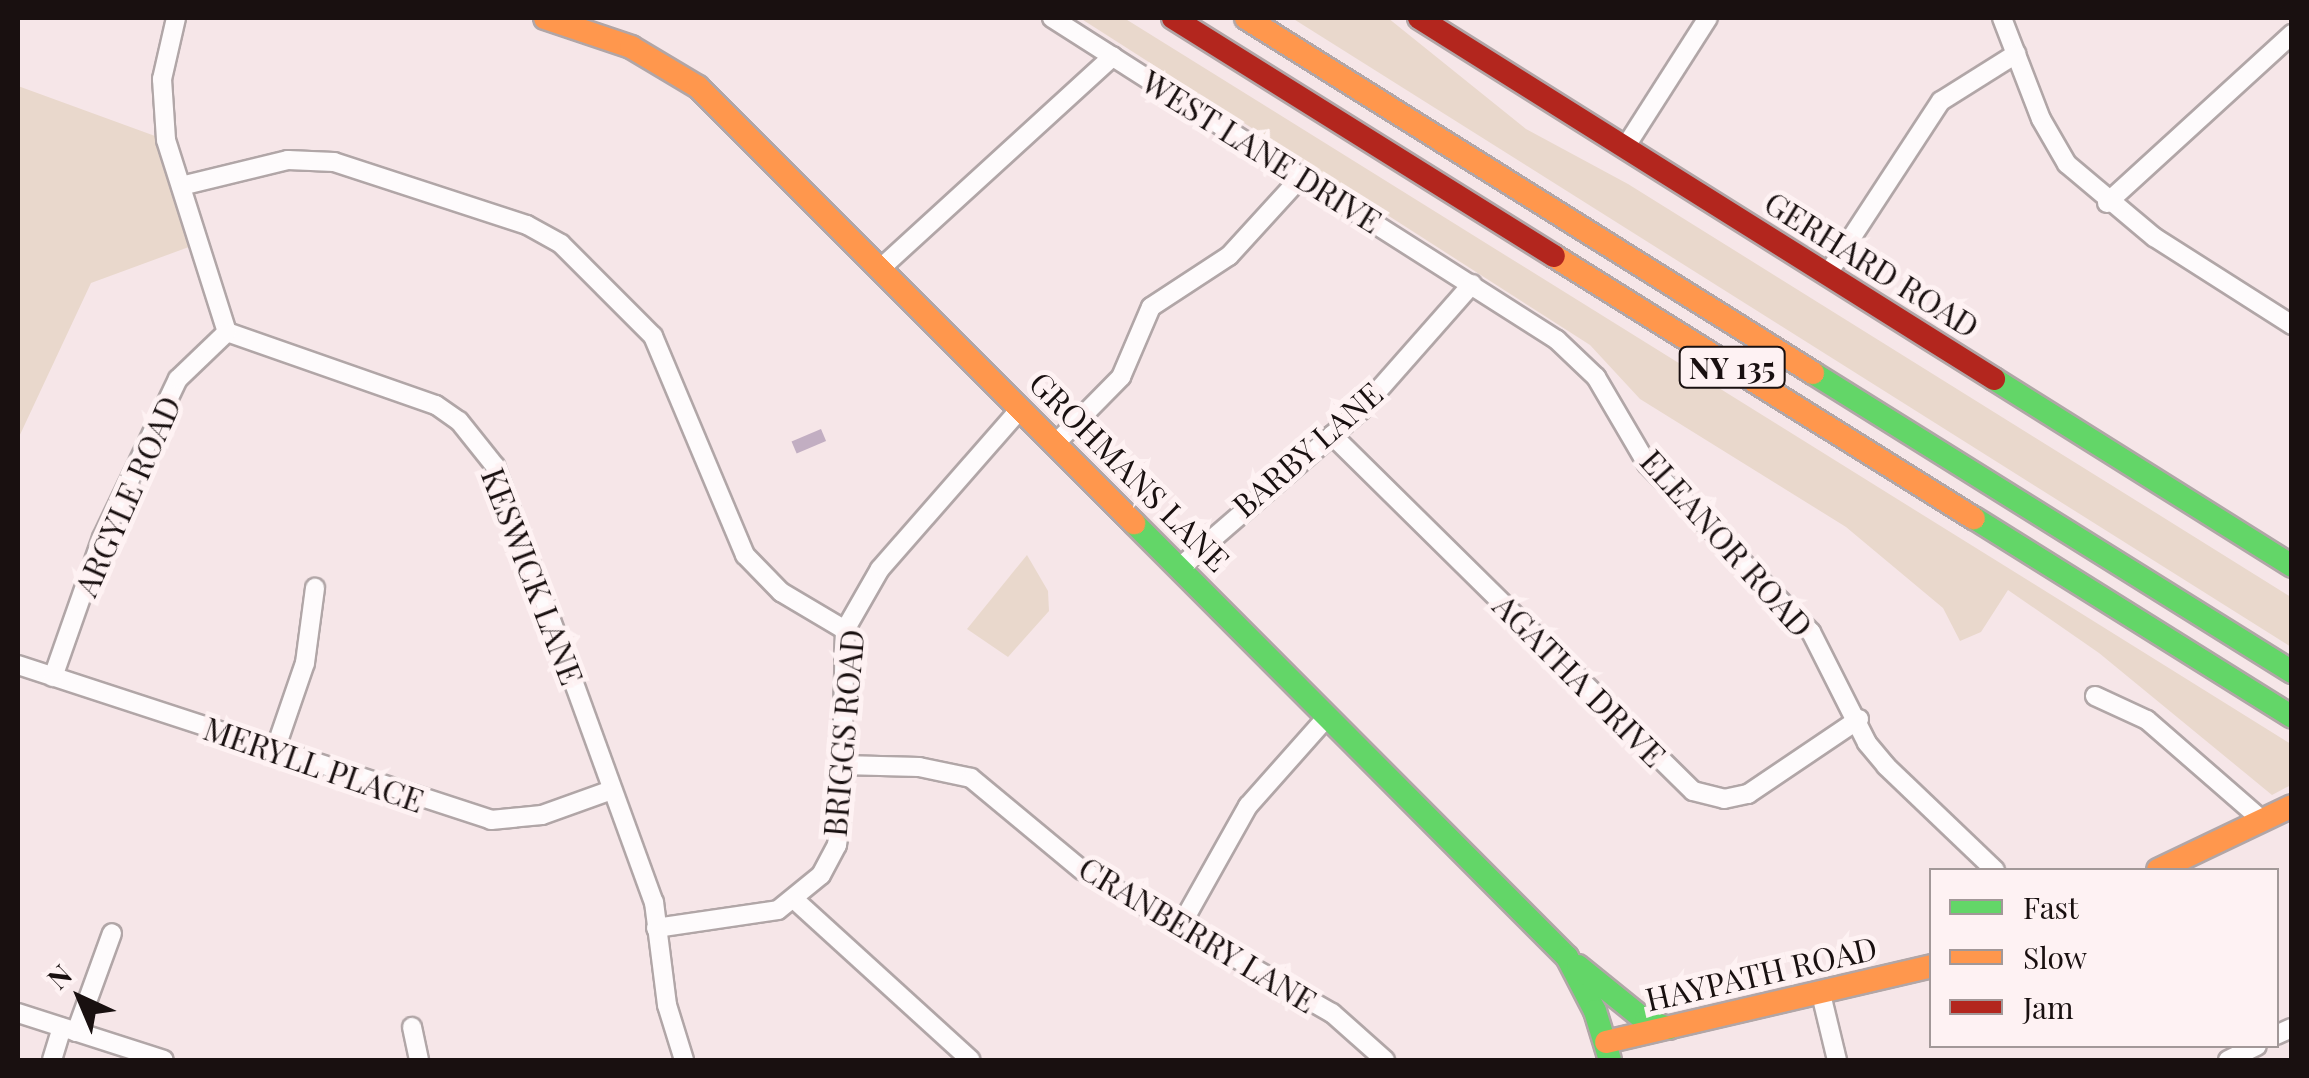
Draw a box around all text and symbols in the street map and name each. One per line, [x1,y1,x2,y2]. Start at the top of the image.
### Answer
street label: WEST LANE DRIVE [1135,62,1389,240]
street label: GERHARD ROAD [1758,183,1986,345]
road number: NY 135 [1677,342,1787,392]
street label: GROHMANS LANE [1022,363,1238,579]
street label: BARBY LANE [1224,373,1390,525]
street label: ARGYLE ROAD [66,390,188,602]
street label: ELEANOR ROAD [1633,442,1821,644]
street label: KESWICK LANE [474,462,592,690]
street label: AGATHA DRIVE [1486,586,1674,774]
street label: BRIGGS ROAD [815,628,871,838]
street label: MERYLL PLACE [199,708,429,820]
street label: CRANBERRY LANE [1072,848,1324,1020]
legend [1929,868,2279,1048]
text: Fast [2023,887,2079,927]
street label: HAYPATH ROAD [1642,928,1880,1018]
text: Slow [2023,937,2087,977]
north arrow [30,948,130,1048]
text: N [39,956,79,996]
text: Jam [2023,987,2074,1027]

